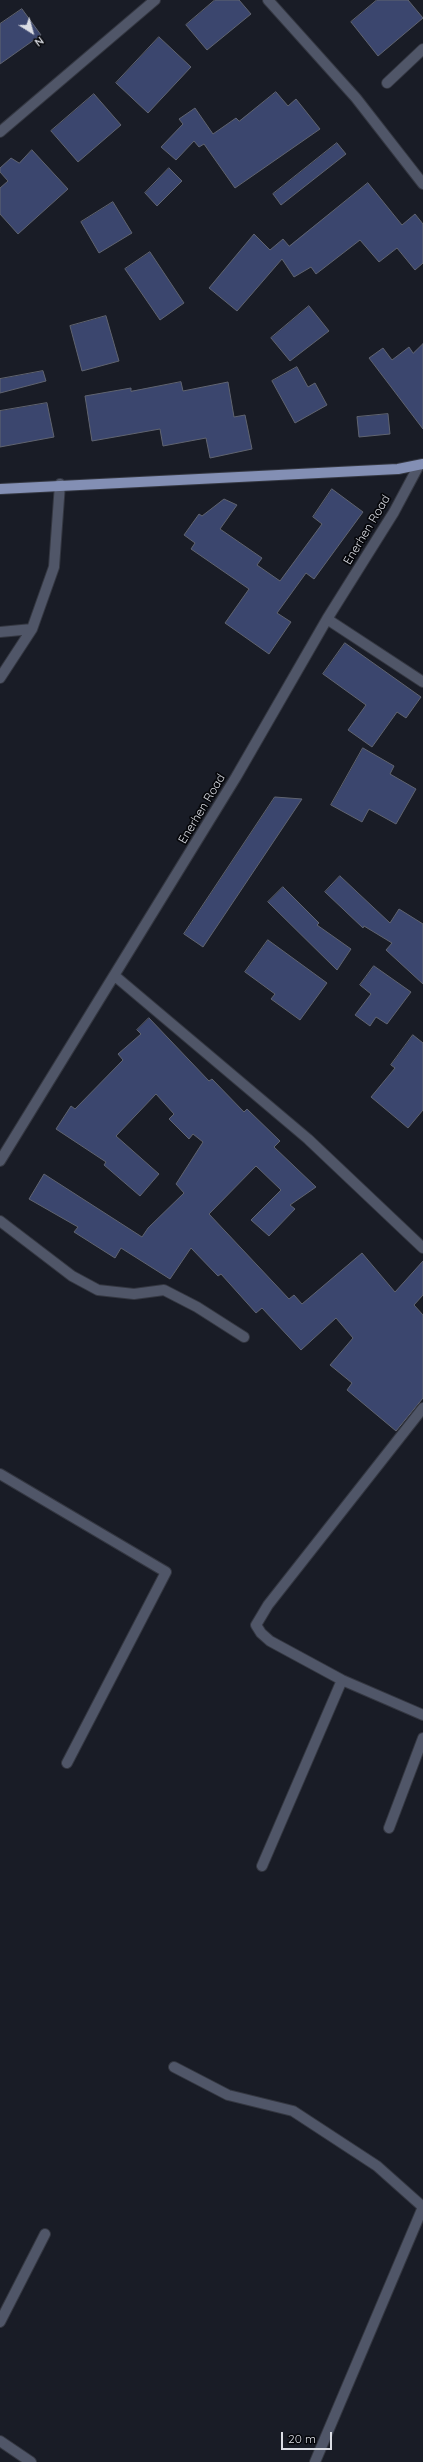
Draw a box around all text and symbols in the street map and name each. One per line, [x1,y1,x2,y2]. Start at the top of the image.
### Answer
north arrow [12,12,52,52]
text: N [32,34,47,50]
street label: Enerhen Road [341,493,393,567]
street label: Enerhen Road [176,772,228,846]
scale bar [283,2424,334,2450]
text: 20 m [288,2431,316,2446]

